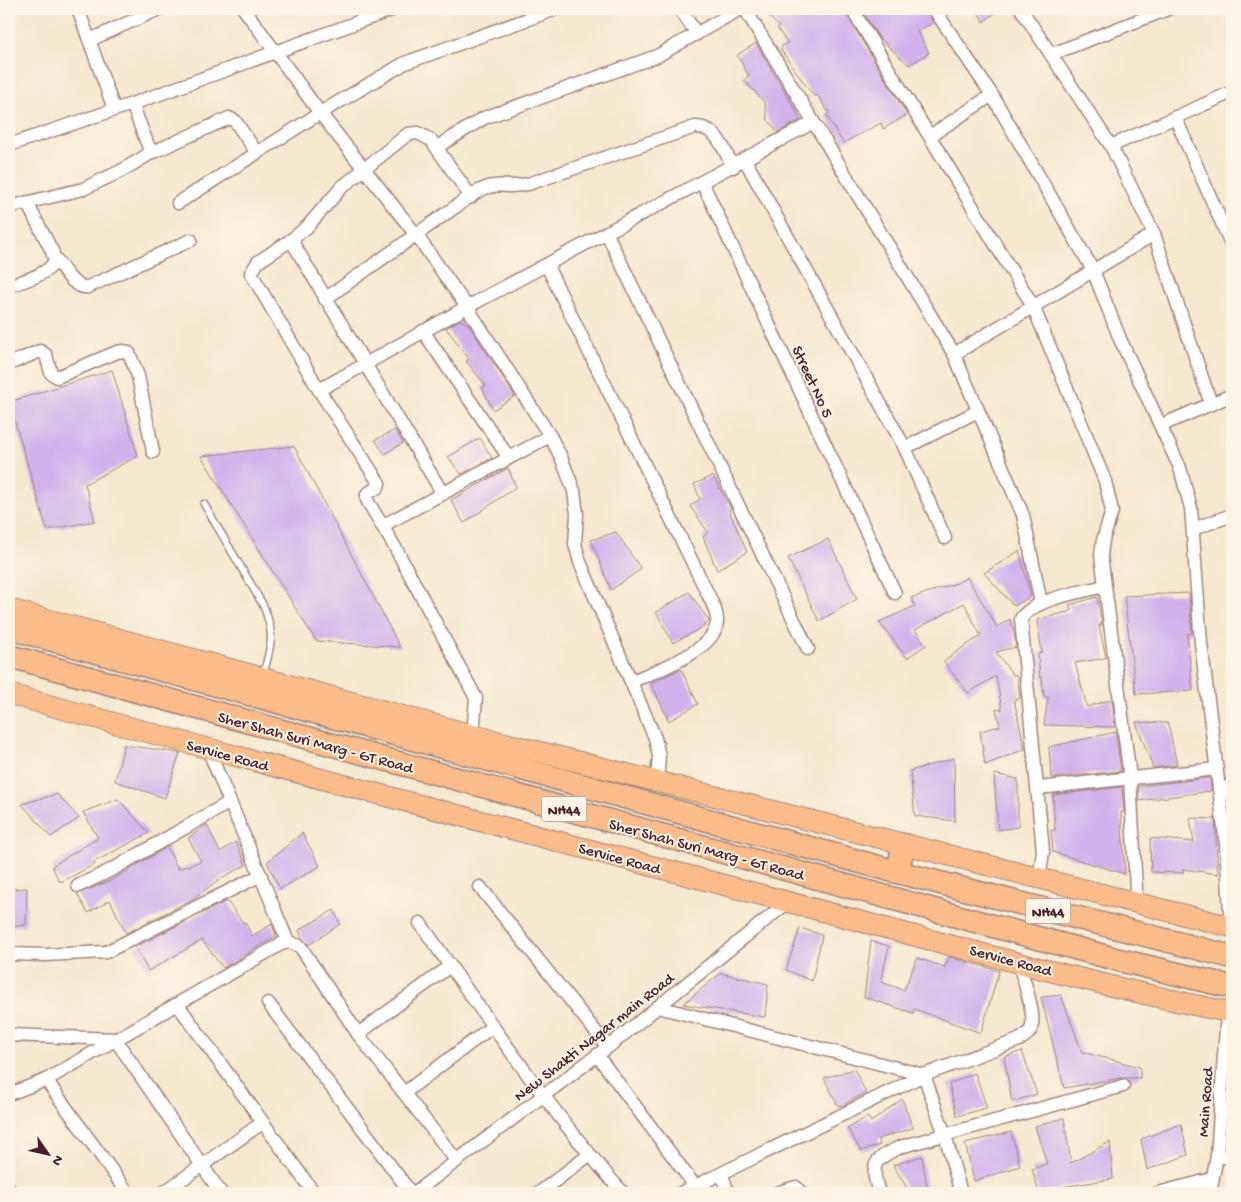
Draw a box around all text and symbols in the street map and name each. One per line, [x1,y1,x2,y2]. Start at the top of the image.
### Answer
street label: Street No 5 [786,343,836,422]
street label: Sher Shah Suri Marg - GT Road [215,709,416,780]
street label: Service Road [184,737,272,778]
road number: NH44 [542,796,586,822]
street label: Sher Shah Suri Marg - GT Road [606,816,807,887]
street label: Service Road [576,840,664,881]
road number: NH44 [1026,898,1070,924]
street label: Service Road [967,942,1055,983]
street label: New Shakti Nagar main Road [511,969,680,1107]
street label: Main Road [1196,1065,1220,1138]
north arrow [22,1130,72,1180]
text: N [47,1151,66,1168]

